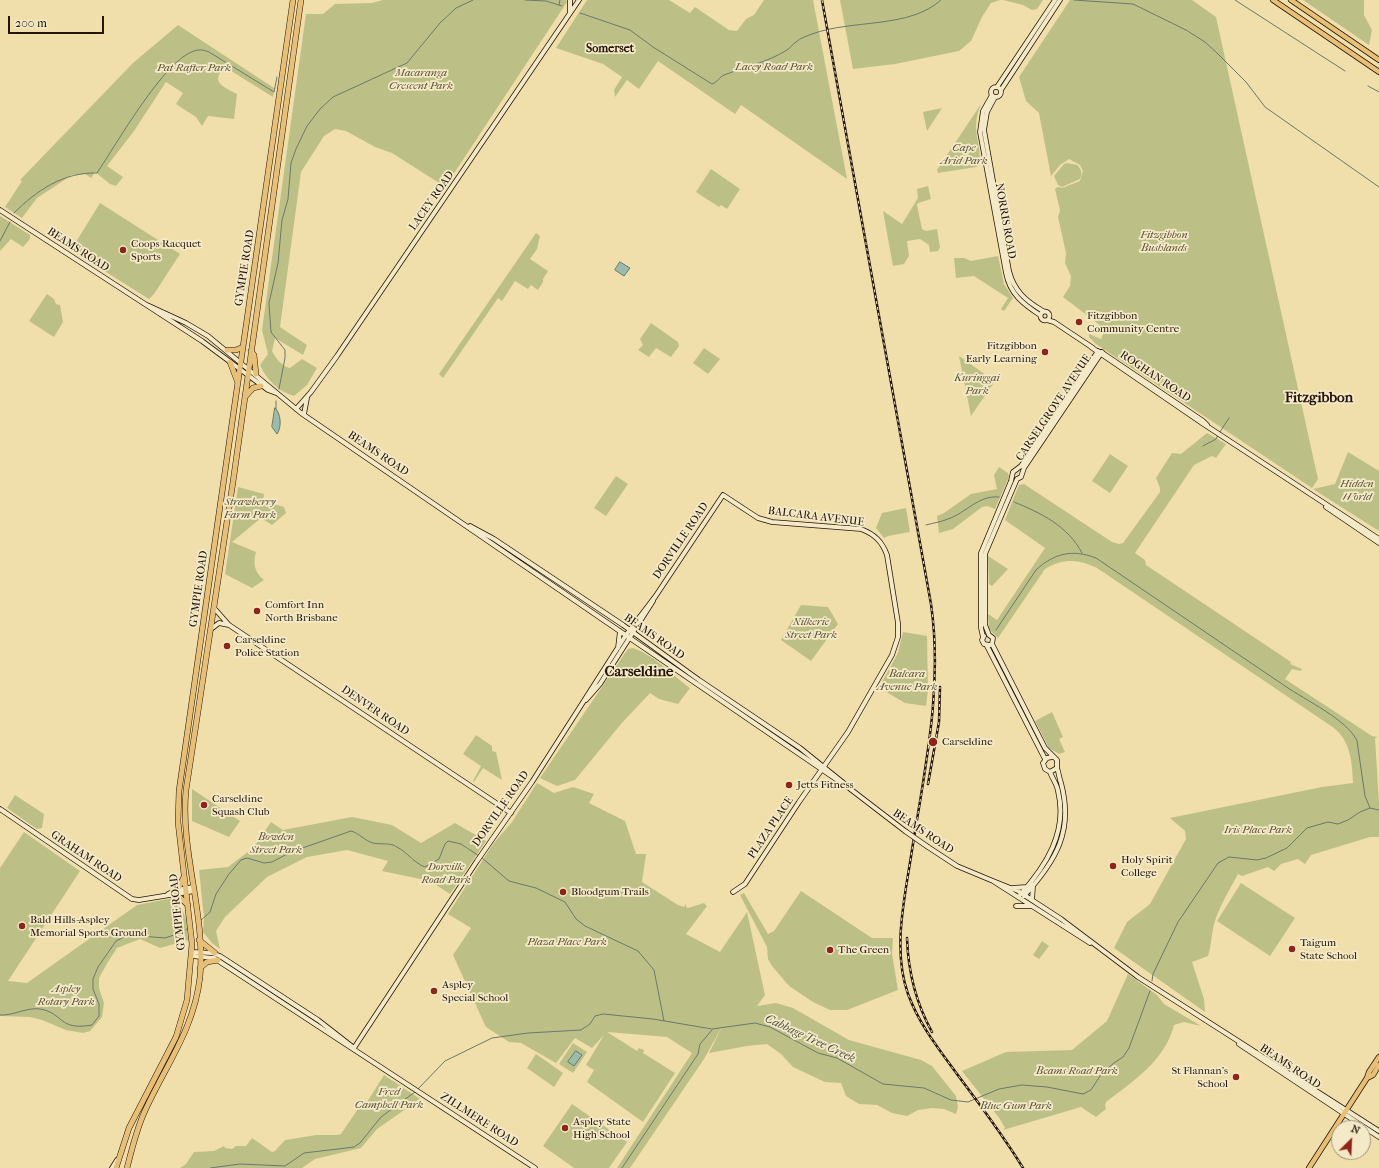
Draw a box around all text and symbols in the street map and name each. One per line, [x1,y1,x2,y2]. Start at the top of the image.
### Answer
scale bar [10,8,106,34]
text: 200 m [15,16,47,30]
district label: Somerset [586,42,634,56]
park label: Lacey Road Park [735,60,813,74]
park label: Pat Rafter Park [157,61,231,75]
park label: Macaranga Crescent Park [389,66,453,92]
park label: Cape Arid Park [940,141,988,167]
street label: LACEY ROAD [407,169,457,233]
street label: NORRIS ROAD [992,182,1018,260]
street label: BEAMS ROAD [45,225,111,275]
park label: Fitzgibbon Bushlands [1140,228,1188,254]
street label: GYMPIE ROAD [232,229,258,307]
place label: Coops Racquet Sports [131,237,201,263]
marker: Coops Racquet Sports [118,245,128,255]
place label: Fitzgibbon Community Centre [1087,309,1179,335]
marker: Fitzgibbon Community Centre [1074,317,1084,327]
place label: Fitzgibbon Early Learning [966,339,1037,365]
marker: Fitzgibbon Early Learning [1040,347,1050,357]
street label: ROGHAN ROAD [1117,348,1193,406]
street label: CARSELGROVE AVENUE [1013,352,1095,464]
park label: Kuringgai Park [954,371,1000,397]
district label: Fitzgibbon [1285,389,1353,407]
street label: BEAMS ROAD [345,429,411,479]
park label: Hidden World [1340,477,1374,503]
park label: Strawberry Farm Park [224,495,276,521]
street label: DORVILLE ROAD [650,500,712,582]
street label: BALCARA AVENUE [767,505,865,529]
street label: GYMPIE ROAD [187,550,211,628]
place label: Comfort Inn North Brisbane [265,598,338,624]
marker: Comfort Inn North Brisbane [252,606,262,616]
street label: BEAMS ROAD [621,611,687,663]
park label: Nilkerie Street Park [785,615,837,641]
place label: Carseldine Police Station [235,633,299,659]
marker: Carseldine Police Station [222,641,232,651]
district label: Carseldine [604,663,674,681]
park label: Balcara Avenue Park [877,667,937,693]
street label: DENVER ROAD [338,683,412,739]
place label: Carseldine [942,735,993,749]
marker: Carseldine [927,736,939,748]
street label: DORVILLE ROAD [470,768,532,850]
place label: Jetts Fitness [797,778,854,792]
marker: Jetts Fitness [784,780,794,790]
place label: Carseldine Squash Club [212,792,270,818]
street label: PLAZA PLACE [745,795,797,861]
marker: Carseldine Squash Club [199,800,209,810]
street label: BEAMS ROAD [890,807,956,857]
park label: Iris Place Park [1224,823,1292,837]
street label: GRAHAM ROAD [48,828,124,886]
park label: Bowden Street Park [250,830,302,856]
place label: Holy Spirit College [1121,853,1173,879]
park label: Dorville Road Park [421,860,471,886]
marker: Holy Spirit College [1108,861,1118,871]
street label: GYMPIE ROAD [167,873,189,951]
place label: Bloodgum Trails [571,885,649,899]
marker: Bloodgum Trails [558,887,568,897]
place label: Bald Hills-Aspley Memorial Sports Ground [30,913,147,939]
marker: Bald Hills-Aspley Memorial Sports Ground [17,921,27,931]
park label: Plaza Place Park [527,935,607,949]
place label: Taigum State School [1300,936,1357,962]
place label: The Green [838,943,889,957]
marker: Taigum State School [1287,944,1297,954]
marker: The Green [825,945,835,955]
place label: Aspley Special School [442,978,508,1004]
park label: Aspley Rotary Park [38,982,94,1008]
marker: Aspley Special School [429,986,439,996]
water label: Cabbage Tree Creek [762,1012,858,1066]
street label: BEAMS ROAD [1257,1042,1323,1092]
park label: Beams Road Park [1036,1064,1118,1078]
place label: St Flannan's School [1171,1064,1228,1090]
marker: St Flannan's School [1231,1072,1241,1082]
park label: Fred Campbell Park [355,1085,423,1111]
street label: ZILLMERE ROAD [437,1090,521,1150]
park label: Blue Gum Park [980,1099,1052,1113]
place label: Aspley State High School [573,1115,631,1141]
north arrow [1331,1120,1371,1160]
text: N [1349,1122,1362,1137]
marker: Aspley State High School [560,1123,570,1133]

